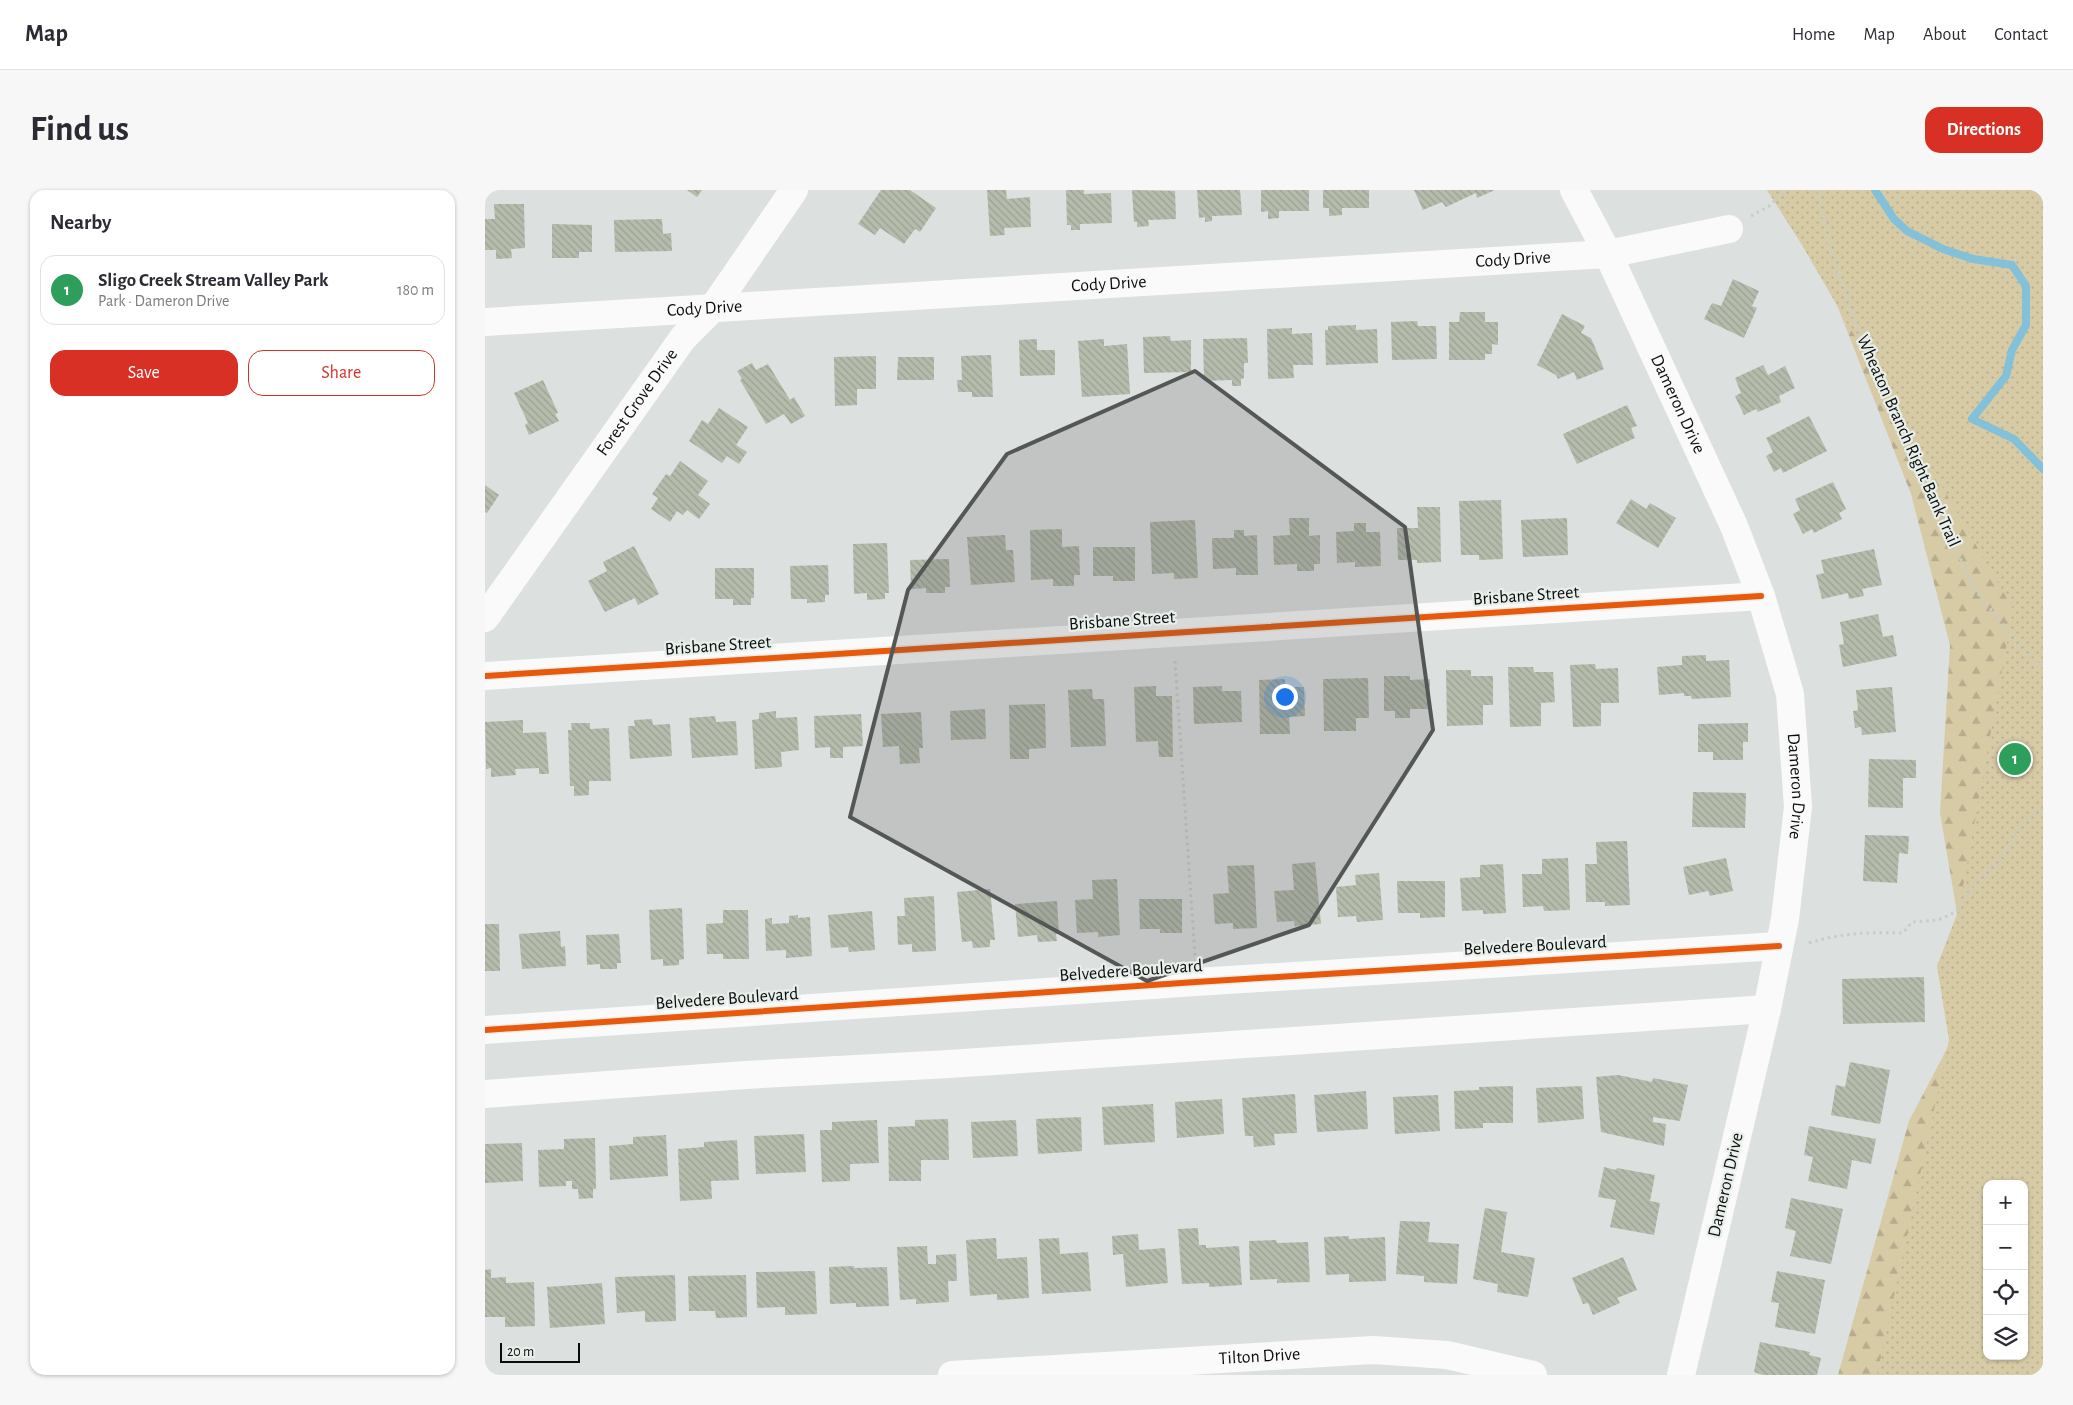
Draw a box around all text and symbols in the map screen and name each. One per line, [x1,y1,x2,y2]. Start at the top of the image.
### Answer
text: Map [25,22,68,46]
text: Home [1792,26,1835,44]
text: Map [1863,26,1895,44]
text: About [1923,26,1966,44]
text: Contact [1994,26,2048,44]
button: Directions [1925,107,2043,153]
text: Find us [30,112,129,147]
text: Nearby [50,212,111,233]
street label: Cody Drive [1475,248,1551,271]
text: Sligo Creek Stream Valley Park [98,271,328,290]
street label: Cody Drive [1071,273,1147,295]
text: 1 [64,282,70,298]
text: 180 m [397,282,434,298]
text: Park · Dameron Drive [98,293,229,309]
street label: Cody Drive [666,297,743,320]
street label: Wheaton Branch Right Bank Trail [1853,332,1963,550]
street label: Forest Grove Drive [594,346,681,459]
button: Save [50,350,238,396]
button: Share [248,350,435,396]
street label: Dameron Drive [1647,352,1708,456]
street label: Brisbane Street [1472,583,1580,609]
street label: Brisbane Street [1068,608,1176,634]
street label: Brisbane Street [664,633,772,659]
your location [1272,684,1298,710]
street label: Dameron Drive [1784,732,1808,840]
pin: 1 [1999,740,2031,778]
street label: Belvedere Boulevard [1463,933,1607,959]
street label: Belvedere Boulevard [1059,957,1203,985]
street label: Belvedere Boulevard [655,985,799,1013]
street label: Dameron Drive [1705,1131,1747,1239]
map controls [1983,1180,2028,1360]
button: + [1983,1180,2028,1225]
button: − [1983,1225,2028,1270]
button: locate [1983,1270,2028,1315]
button: layers [1983,1315,2028,1360]
scale bar [500,1340,580,1363]
text: 20 m [507,1345,534,1359]
street label: Tilton Drive [1218,1345,1301,1368]

